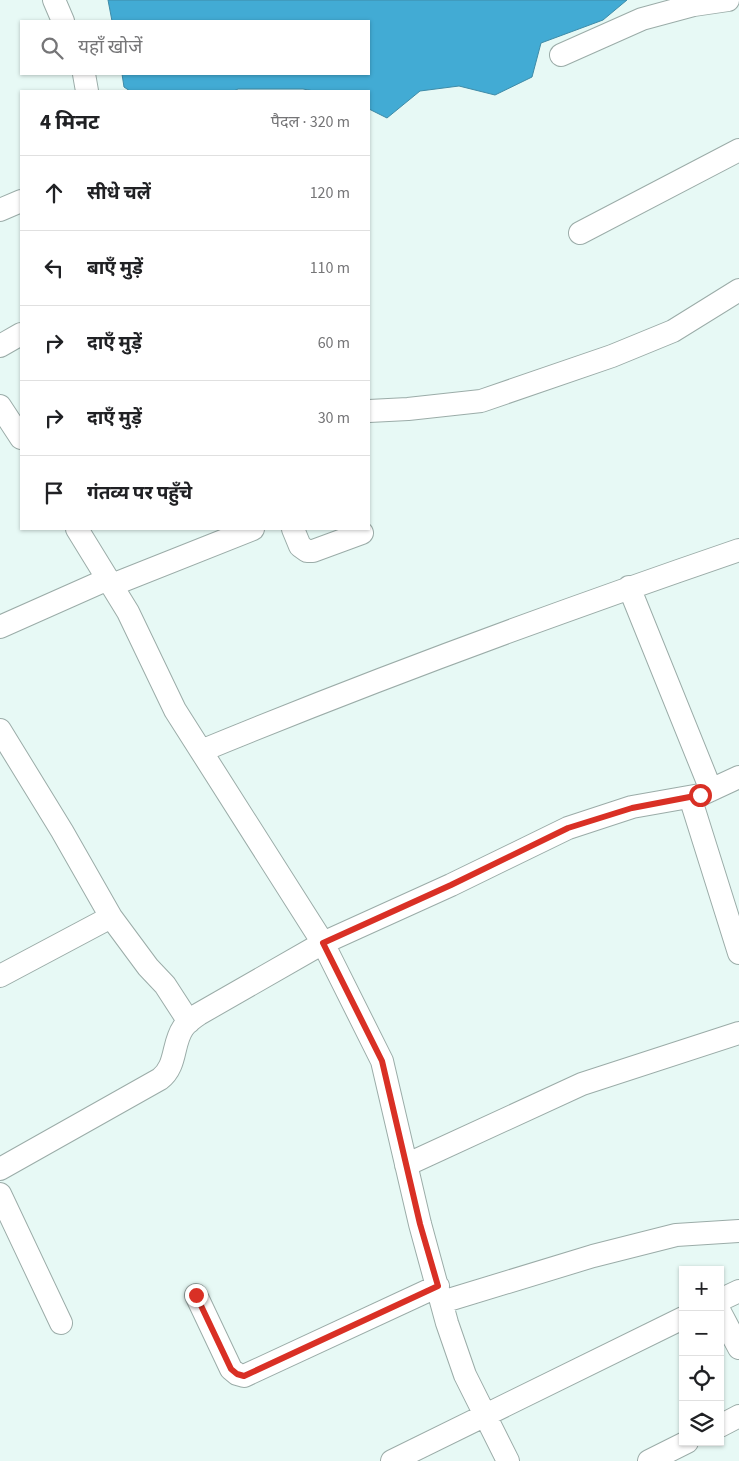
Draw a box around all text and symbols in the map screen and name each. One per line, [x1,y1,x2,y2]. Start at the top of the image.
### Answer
search box [20,20,370,75]
icon: search [38,34,66,62]
text: यहाँ खोजें [78,34,142,61]
text: 4 मिनट [40,107,99,137]
text: पैदल · 320 m [271,111,350,133]
icon: ahead [40,179,68,207]
text: सीधे चलें [87,180,151,207]
text: 120 m [310,182,350,204]
icon: left [40,254,68,282]
text: बाएँ मुड़ें [87,255,143,282]
text: 110 m [310,257,350,279]
icon: right [40,329,68,357]
text: दाएँ मुड़ें [87,330,142,357]
text: 60 m [318,332,350,354]
icon: right [40,404,68,432]
text: दाएँ मुड़ें [87,405,142,432]
text: 30 m [318,407,350,429]
icon: arrive [40,479,68,507]
text: गंतव्य पर पहुँचे [87,480,192,507]
route start [689,784,712,807]
map controls [679,1266,724,1446]
button: + [679,1266,724,1311]
route end [185,1284,208,1307]
button: − [679,1311,724,1356]
button: locate [679,1356,724,1401]
button: layers [679,1401,724,1446]

